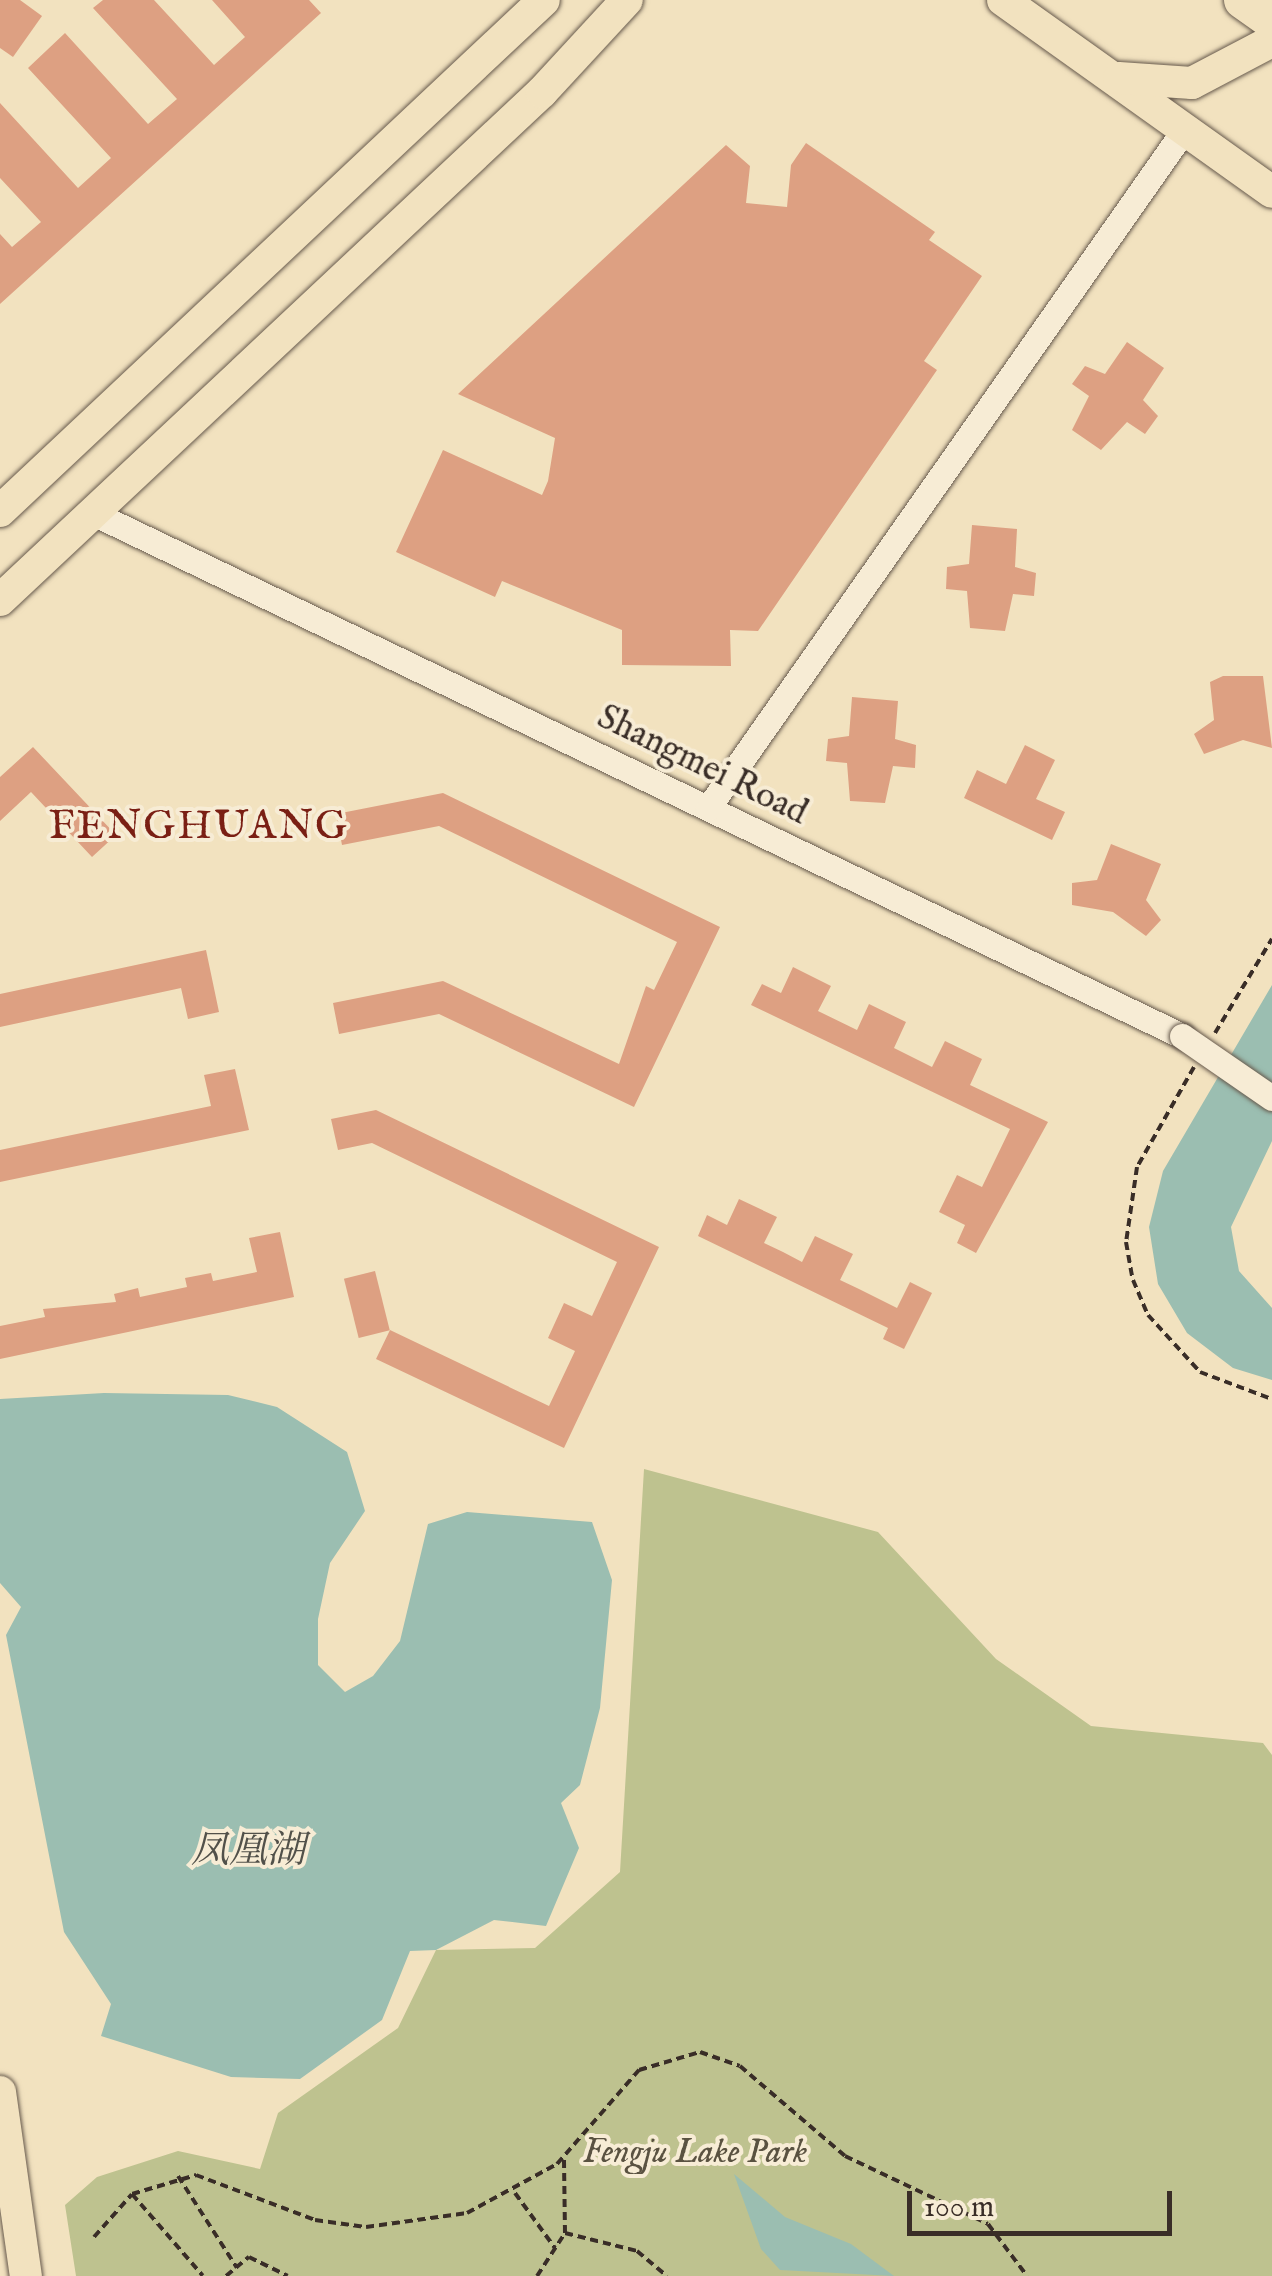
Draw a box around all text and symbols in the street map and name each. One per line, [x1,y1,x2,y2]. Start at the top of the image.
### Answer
street label: Shangmei Road [590,697,814,835]
district label: FENGHUANG [49,804,349,852]
water label: 凤凰湖 [191,1830,305,1876]
park label: Fengju Lake Park [583,2132,807,2174]
scale bar [912,2171,1177,2233]
text: 100 m [924,2189,994,2227]

